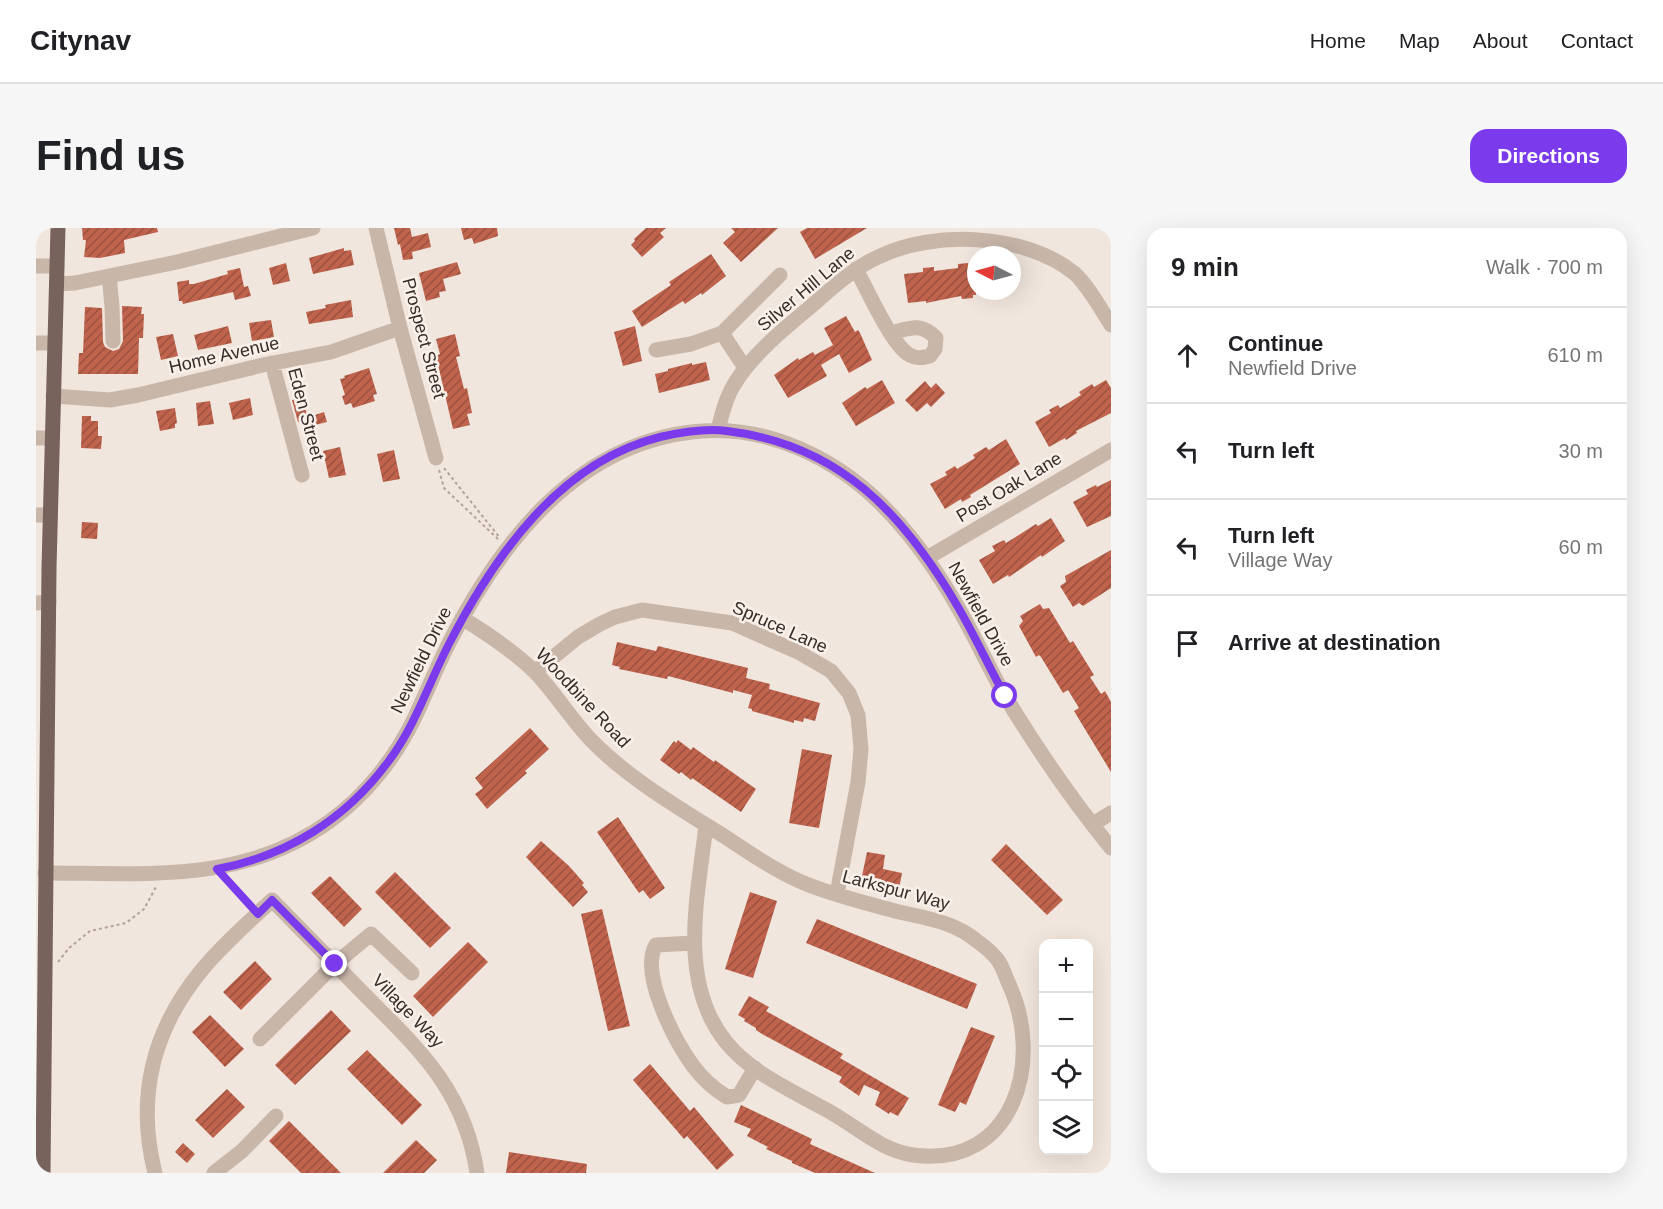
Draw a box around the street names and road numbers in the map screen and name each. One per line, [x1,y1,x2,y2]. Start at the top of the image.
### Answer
street label: Silver Hill Lane [754,243,858,335]
street label: Prospect Street [398,275,450,401]
street label: Home Avenue [167,333,281,377]
street label: Eden Street [284,366,328,462]
street label: Post Oak Lane [953,448,1065,526]
street label: Newfield Drive [944,558,1018,670]
street label: Spruce Lane [729,597,831,657]
street label: Newfield Drive [387,603,455,717]
street label: Woodbine Road [532,644,634,752]
street label: Larkspur Way [840,866,952,914]
street label: Village Way [368,970,448,1052]

